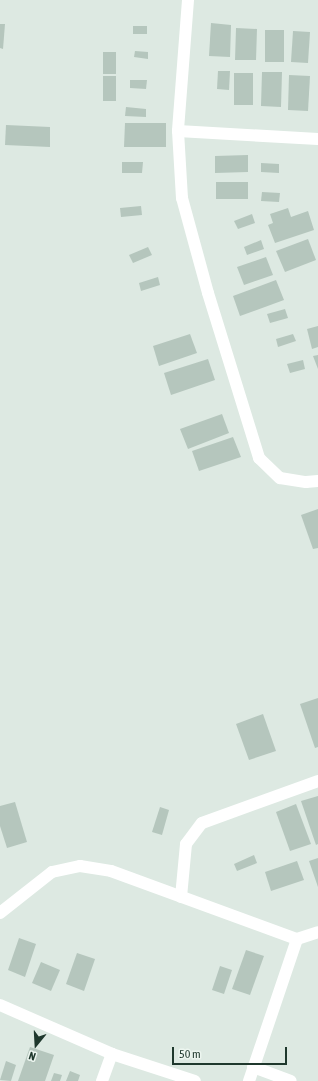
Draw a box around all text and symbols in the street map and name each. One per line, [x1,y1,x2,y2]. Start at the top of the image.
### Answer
north arrow [16,1025,56,1065]
scale bar [174,1039,289,1065]
text: 50 m [179,1047,201,1061]
text: N [27,1050,37,1063]

